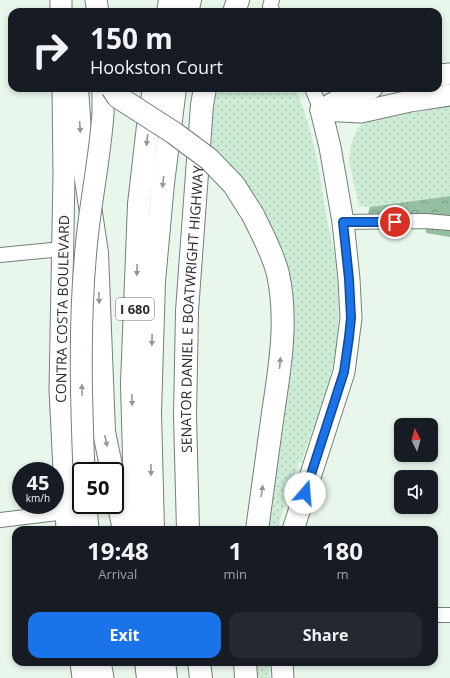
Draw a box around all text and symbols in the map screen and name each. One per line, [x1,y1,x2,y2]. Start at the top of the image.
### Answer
text: 150 m [90,19,173,57]
icon: right [24,24,76,76]
text: Hookston Court [90,55,223,79]
one-way arrow [76,121,83,133]
one-way arrow [144,134,150,146]
street label: SENATOR DANIEL E BOATWRIGHT HIGHWAY [175,165,207,453]
one-way arrow [160,176,166,188]
pin [378,205,412,239]
icon: arrive [384,211,406,233]
street label: CONTRA COSTA BOULEVARD [51,215,73,403]
one-way arrow [133,264,140,276]
one-way arrow [95,292,102,304]
road number: I 680 [116,298,154,320]
one-way arrow [149,334,155,347]
one-way arrow [277,357,283,369]
one-way arrow [78,384,85,396]
one-way arrow [129,394,135,407]
north arrow [394,418,438,462]
map controls [394,418,438,514]
one-way arrow [103,435,109,447]
speed limit sign: 50 [72,462,124,514]
one-way arrow [148,464,155,476]
text: 45 [27,469,49,496]
button: sound [394,470,438,514]
position arrow [284,472,326,514]
one-way arrow [259,485,265,497]
text: km/h [26,491,50,505]
text: 19:48 [87,534,149,567]
text: 1 [228,534,242,567]
text: 180 [322,534,363,567]
text: Arrival [98,565,137,583]
text: min [224,565,247,583]
text: m [336,565,348,583]
button: Exit [28,612,221,658]
button: Share [229,612,422,658]

